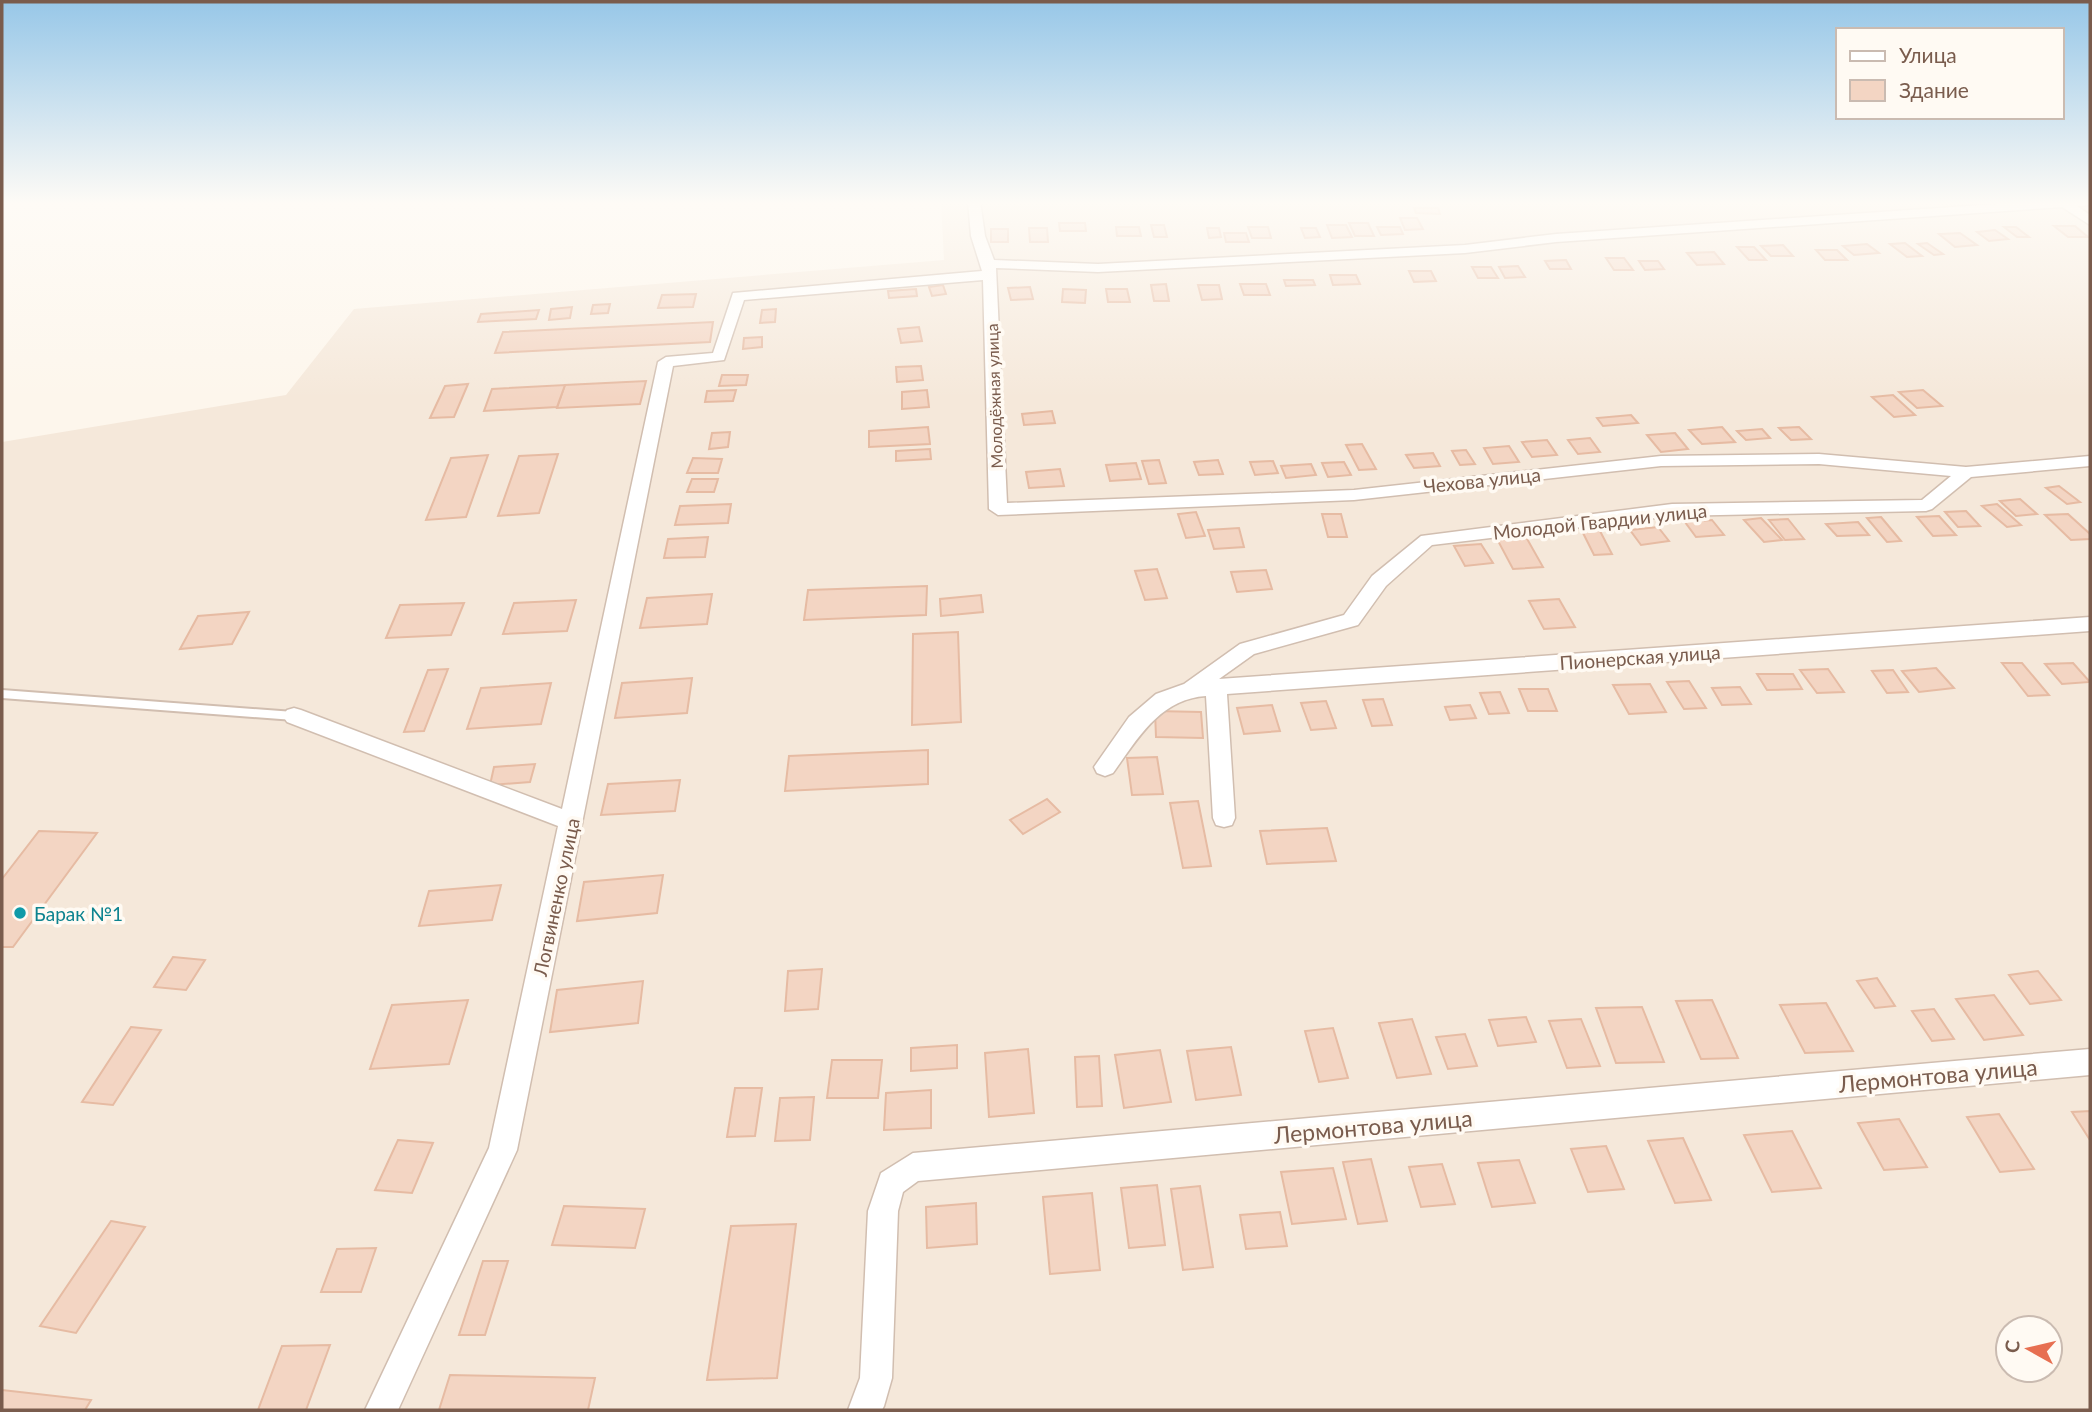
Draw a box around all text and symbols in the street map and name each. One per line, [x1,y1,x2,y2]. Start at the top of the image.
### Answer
legend [1836,28,2064,119]
text: Улица [1899,42,1957,67]
text: Здание [1899,77,1969,102]
street label: Молодёжная улица [982,323,1006,469]
street label: Чехова улица [1422,462,1542,498]
street label: Молодой Гвардии улица [1492,498,1708,544]
street label: Пионерская улица [1559,640,1721,674]
street label: Логвиненко улица [528,816,584,979]
place label: Барак №1 [34,902,123,925]
marker: Барак №1 [12,905,28,921]
street label: Лермонтова улица [1836,1052,2039,1098]
street label: Лермонтова улица [1271,1103,1474,1149]
north arrow [1994,1314,2064,1384]
text: С [1999,1338,2024,1354]

